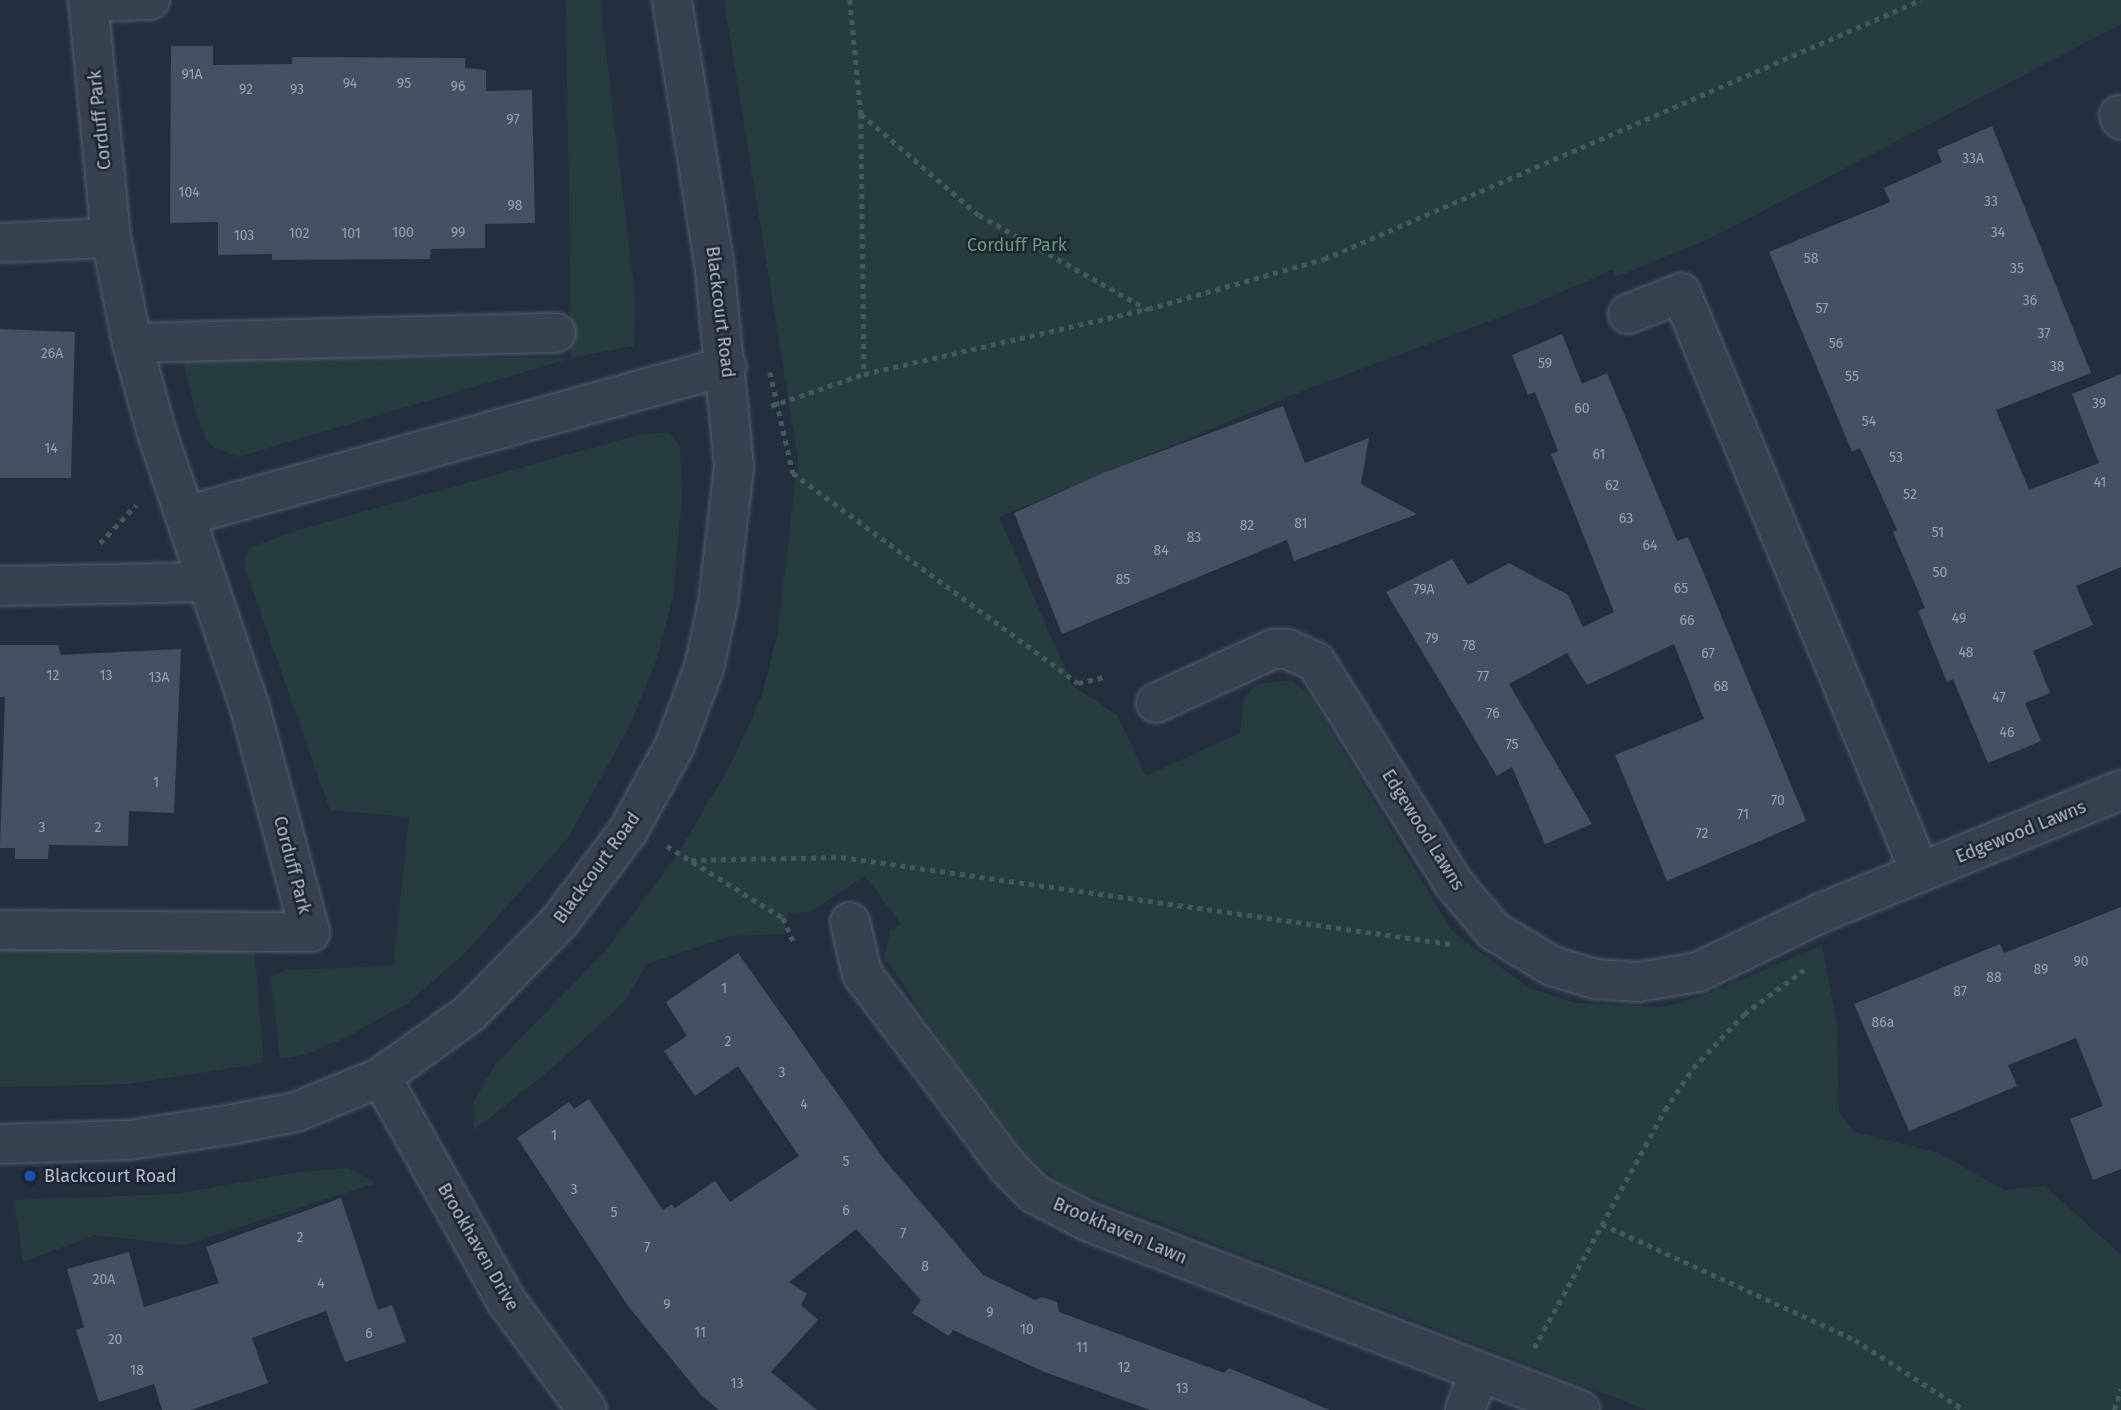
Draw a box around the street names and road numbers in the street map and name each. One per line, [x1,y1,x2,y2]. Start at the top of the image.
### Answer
street label: Corduff Park [84,69,116,171]
street label: Blackcourt Road [701,245,739,379]
street label: Edgewood Lawns [1377,765,1469,895]
street label: Edgewood Lawns [1953,796,2089,868]
street label: Blackcourt Road [549,808,645,928]
street label: Corduff Park [269,814,315,916]
street label: Brookhaven Drive [433,1179,523,1315]
street label: Brookhaven Lawn [1050,1193,1190,1269]

